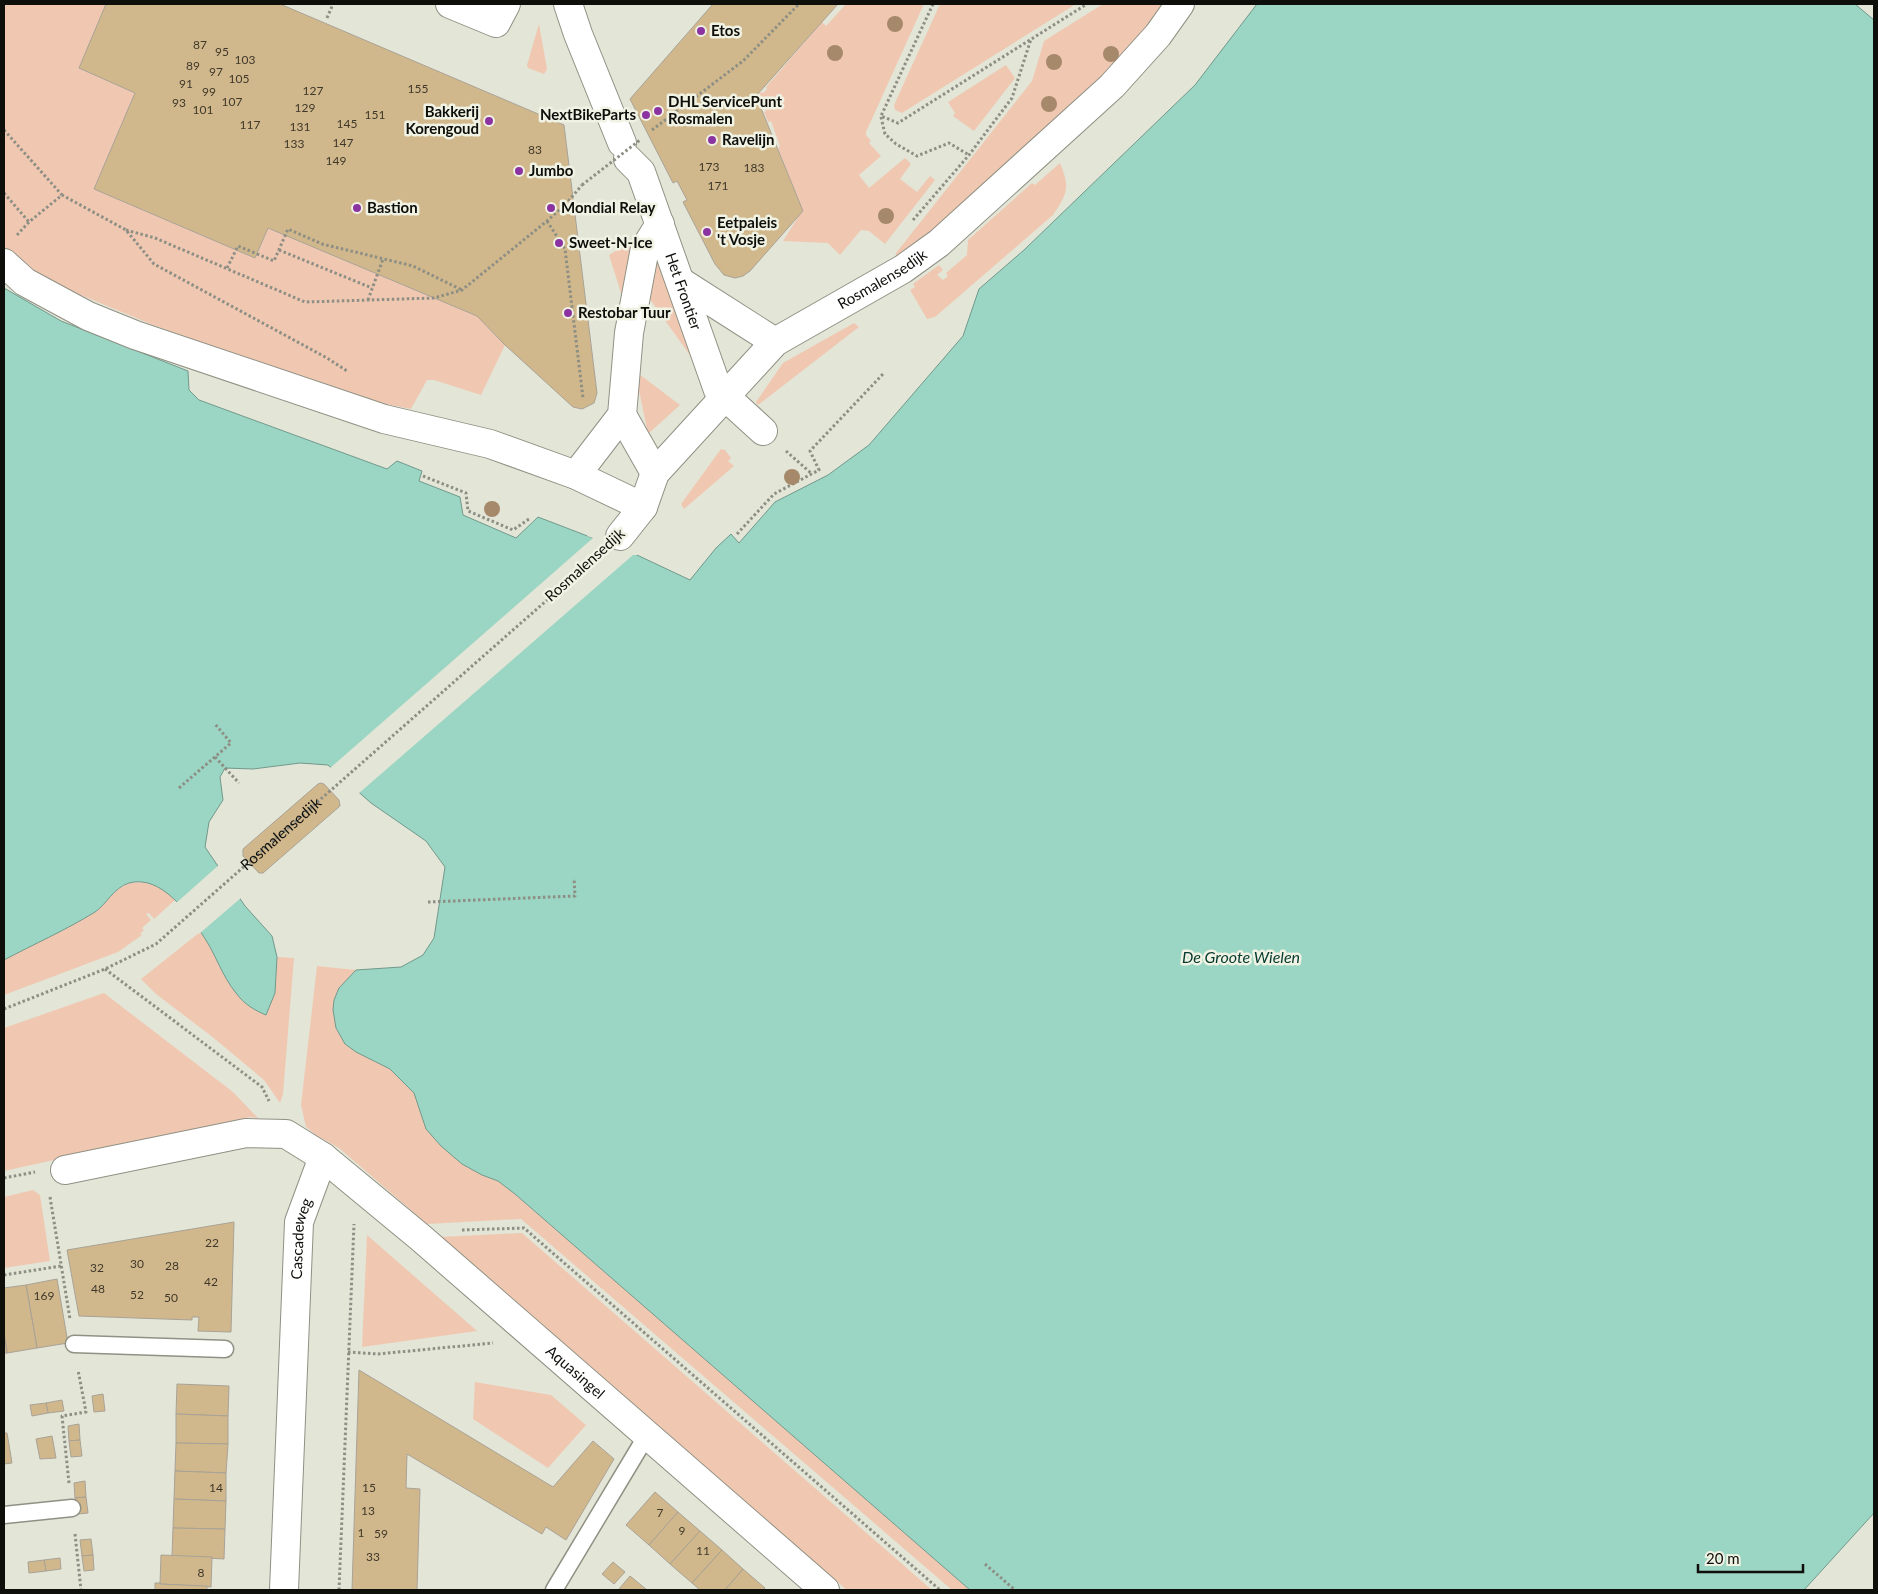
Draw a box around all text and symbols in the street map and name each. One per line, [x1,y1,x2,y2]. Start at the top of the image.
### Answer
place label: Etos [711,21,740,39]
marker: Etos [695,25,707,37]
house number: 87 [193,37,207,52]
house number: 95 [215,44,229,59]
house number: 103 [235,52,255,67]
house number: 89 [186,58,200,73]
house number: 97 [209,64,223,79]
house number: 105 [229,71,249,86]
house number: 91 [179,76,193,91]
house number: 155 [408,81,428,96]
house number: 127 [303,83,323,98]
house number: 99 [202,84,216,99]
place label: DHL ServicePunt Rosmalen [668,92,782,127]
house number: 107 [222,94,242,109]
house number: 93 [172,95,186,110]
house number: 129 [295,100,315,115]
house number: 101 [193,102,213,117]
place label: Bakkerij Korengoud [405,102,479,137]
place label: NextBikeParts [540,105,636,123]
marker: DHL ServicePunt Rosmalen [652,105,664,117]
house number: 151 [365,107,385,122]
marker: NextBikeParts [640,109,652,121]
marker: Bakkerij Korengoud [483,115,495,127]
house number: 145 [337,116,357,131]
house number: 117 [240,117,260,132]
house number: 131 [290,119,310,134]
place label: Ravelijn [722,130,774,148]
marker: Ravelijn [706,134,718,146]
house number: 147 [333,135,353,150]
house number: 133 [284,136,304,151]
house number: 83 [528,142,542,157]
house number: 149 [326,153,346,168]
house number: 173 [699,159,719,174]
house number: 183 [744,160,764,175]
place label: Jumbo [529,161,574,179]
marker: Jumbo [513,165,525,177]
house number: 171 [708,178,728,193]
place label: Bastion [367,198,418,216]
place label: Mondial Relay [561,198,656,216]
marker: Bastion [351,202,363,214]
marker: Mondial Relay [545,202,557,214]
place label: Eetpaleis 't Vosje [717,213,778,248]
marker: Eetpaleis 't Vosje [701,226,713,238]
place label: Sweet-N-Ice [569,233,653,251]
marker: Sweet-N-Ice [553,237,565,249]
street label: Rosmalensedijk [834,245,930,312]
street label: Het Frontier [662,250,706,333]
place label: Restobar Tuur [578,303,671,321]
marker: Restobar Tuur [562,307,574,319]
street label: Rosmalensedijk [541,523,628,605]
street label: Rosmalensedijk [236,793,325,873]
water label: De Groote Wielen [1182,947,1300,966]
street label: Cascadeweg [287,1195,315,1280]
house number: 22 [205,1235,219,1250]
house number: 30 [130,1256,144,1271]
house number: 28 [165,1258,179,1273]
house number: 32 [90,1260,104,1275]
house number: 42 [204,1274,218,1289]
house number: 48 [91,1281,105,1296]
house number: 52 [130,1287,144,1302]
house number: 169 [34,1288,54,1303]
house number: 50 [164,1290,178,1305]
street label: Aquasingel [543,1341,609,1402]
house number: 14 [209,1480,223,1495]
house number: 15 [362,1480,376,1495]
house number: 13 [361,1503,375,1518]
house number: 7 [657,1505,664,1520]
house number: 9 [679,1523,686,1538]
house number: 1 [358,1525,365,1540]
house number: 59 [374,1526,388,1541]
scale bar [1698,1542,1803,1574]
house number: 11 [696,1543,710,1558]
house number: 33 [366,1549,380,1564]
text: 20 m [1706,1549,1740,1567]
house number: 8 [198,1565,205,1580]

